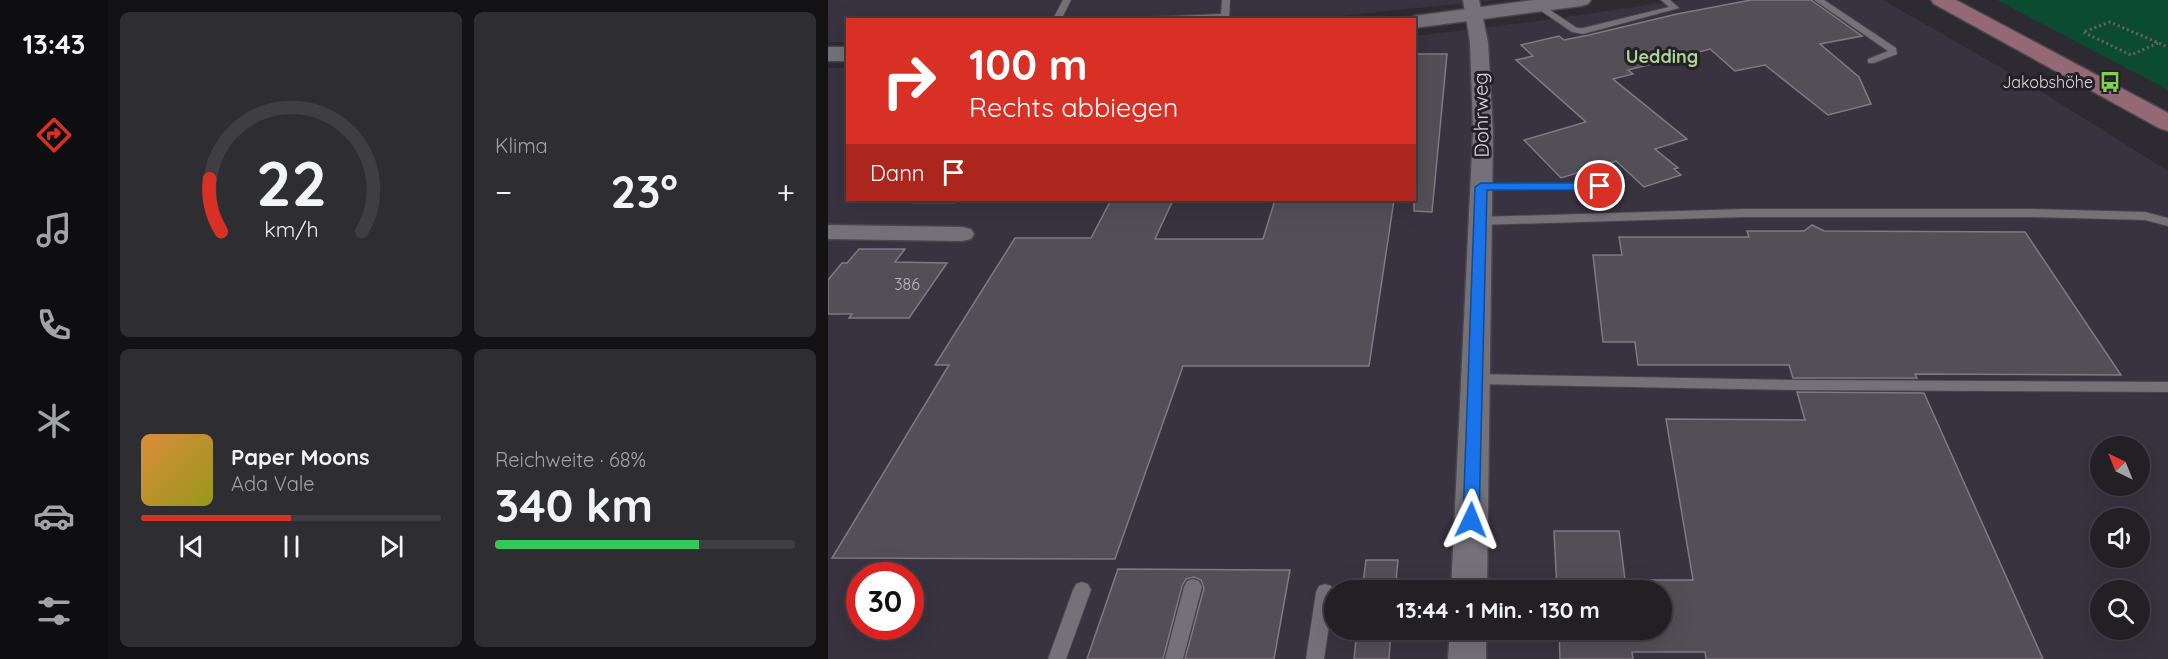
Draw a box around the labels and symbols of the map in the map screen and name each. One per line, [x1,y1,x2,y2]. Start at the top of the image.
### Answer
district label: Uedding [1626,45,1698,68]
bus stop icon: Jakobshöhe [2098,70,2122,94]
street label: Dohrweg [1467,72,1494,158]
place label: Jakobshöhe [2002,72,2093,92]
pin [1574,160,1625,211]
house number: 386 [894,274,920,294]
north arrow [2090,436,2150,496]
position arrow [1439,488,1503,552]
speed limit sign: 30 [846,562,924,640]

